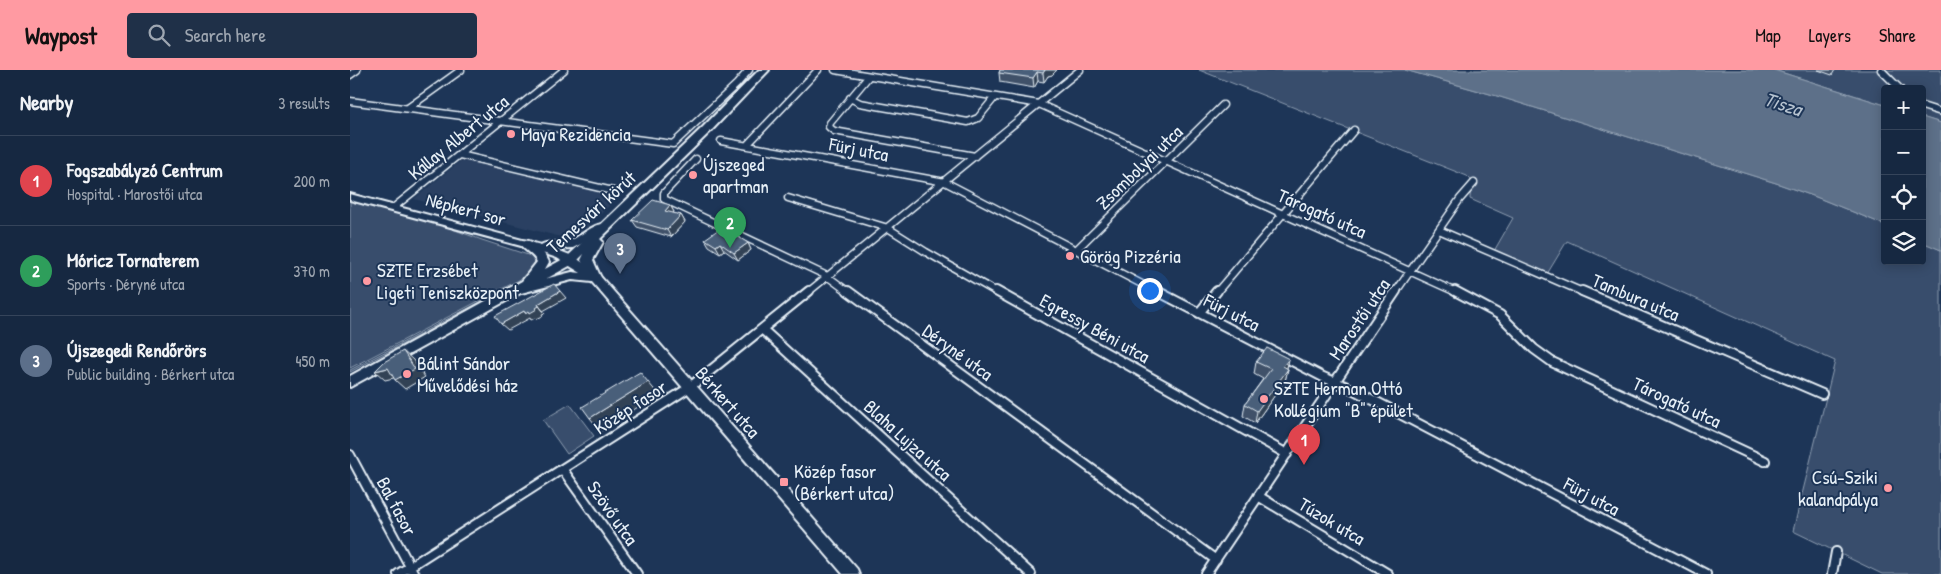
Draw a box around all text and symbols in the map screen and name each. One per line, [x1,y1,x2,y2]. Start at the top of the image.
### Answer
search box [127,13,477,58]
text: Waypost [25,19,97,51]
icon: search [145,21,173,49]
text: Search here [185,22,266,48]
text: Map [1755,23,1781,48]
text: Layers [1809,23,1851,48]
text: Share [1879,23,1916,48]
water label: Tisza [1761,85,1807,123]
map controls [1881,85,1926,265]
button: + [1881,85,1926,130]
text: Nearby [20,88,73,117]
street label: Kállay Albert utca [402,88,514,186]
text: 3 results [278,92,330,114]
street label: Zsombolyai utca [1090,119,1188,215]
place label: Maya Rezidencia [521,121,631,147]
marker: Maya Rezidencia [505,128,517,140]
street label: Fürj utca [826,130,891,168]
button: − [1881,130,1926,175]
place label: Újszeged apartman [703,151,769,199]
text: Fogszabályzó Centrum [67,157,223,183]
street label: Temesvári körút [541,164,642,259]
marker: Újszeged apartman [687,169,699,181]
text: 1 [33,170,39,192]
text: 200 m [294,170,330,192]
button: locate [1881,175,1926,220]
street label: Tárogató utca [1273,182,1371,244]
text: Hospital · Marostői utca [67,183,202,205]
street label: Népkert sor [423,186,510,232]
pin: 2 [714,207,746,248]
button: layers [1881,220,1926,265]
pin: 3 [604,233,636,274]
place label: Görög Pizzéria [1080,243,1181,269]
text: Móricz Tornaterem [67,247,199,273]
marker: Görög Pizzéria [1064,250,1076,262]
place label: SZTE Erzsébet Ligeti Teniszközpont [377,257,519,305]
text: 2 [32,260,40,282]
text: 370 m [293,260,330,282]
street label: Tambura utca [1588,267,1684,327]
text: Sports · Déryné utca [67,273,185,295]
street label: Marostői utca [1322,273,1396,365]
marker: SZTE Erzsébet Ligeti Teniszközpont [361,275,373,287]
your location [1137,278,1163,304]
street label: Fürj utca [1199,286,1265,337]
street label: Egressy Béni utca [1035,287,1155,369]
street label: Déryné utca [917,318,999,387]
text: Újszegedi Rendőrörs [67,337,206,363]
text: 3 [32,350,40,372]
text: 450 m [296,350,330,372]
place label: Bálint Sándor Művelődési ház [417,350,518,398]
street label: Bérkert utca [690,361,767,444]
text: Public building · Bérkert utca [67,363,234,385]
marker: Bálint Sándor Művelődési ház [401,368,413,380]
street label: Tárogató utca [1629,370,1726,434]
street label: Közép fasor [588,373,672,440]
place label: SZTE Herman Ottó Kollégium "B" épület [1274,375,1413,423]
marker: SZTE Herman Ottó Kollégium "B" épület [1258,393,1270,405]
street label: Blaha Lujza utca [858,394,958,487]
pin: 1 [1288,424,1320,465]
place label: Közép fasor (Bérkert utca) [794,458,894,506]
place label: Csú-Sziki kalandpálya [1798,464,1879,512]
street label: Fürj utca [1559,470,1625,522]
street label: Bal fasor [371,472,424,541]
street label: Szövő utca [581,476,645,551]
marker: Közép fasor (Bérkert utca) [778,476,790,488]
marker: Csú-Sziki kalandpálya [1882,482,1894,494]
street label: Túzok utca [1294,491,1371,551]

